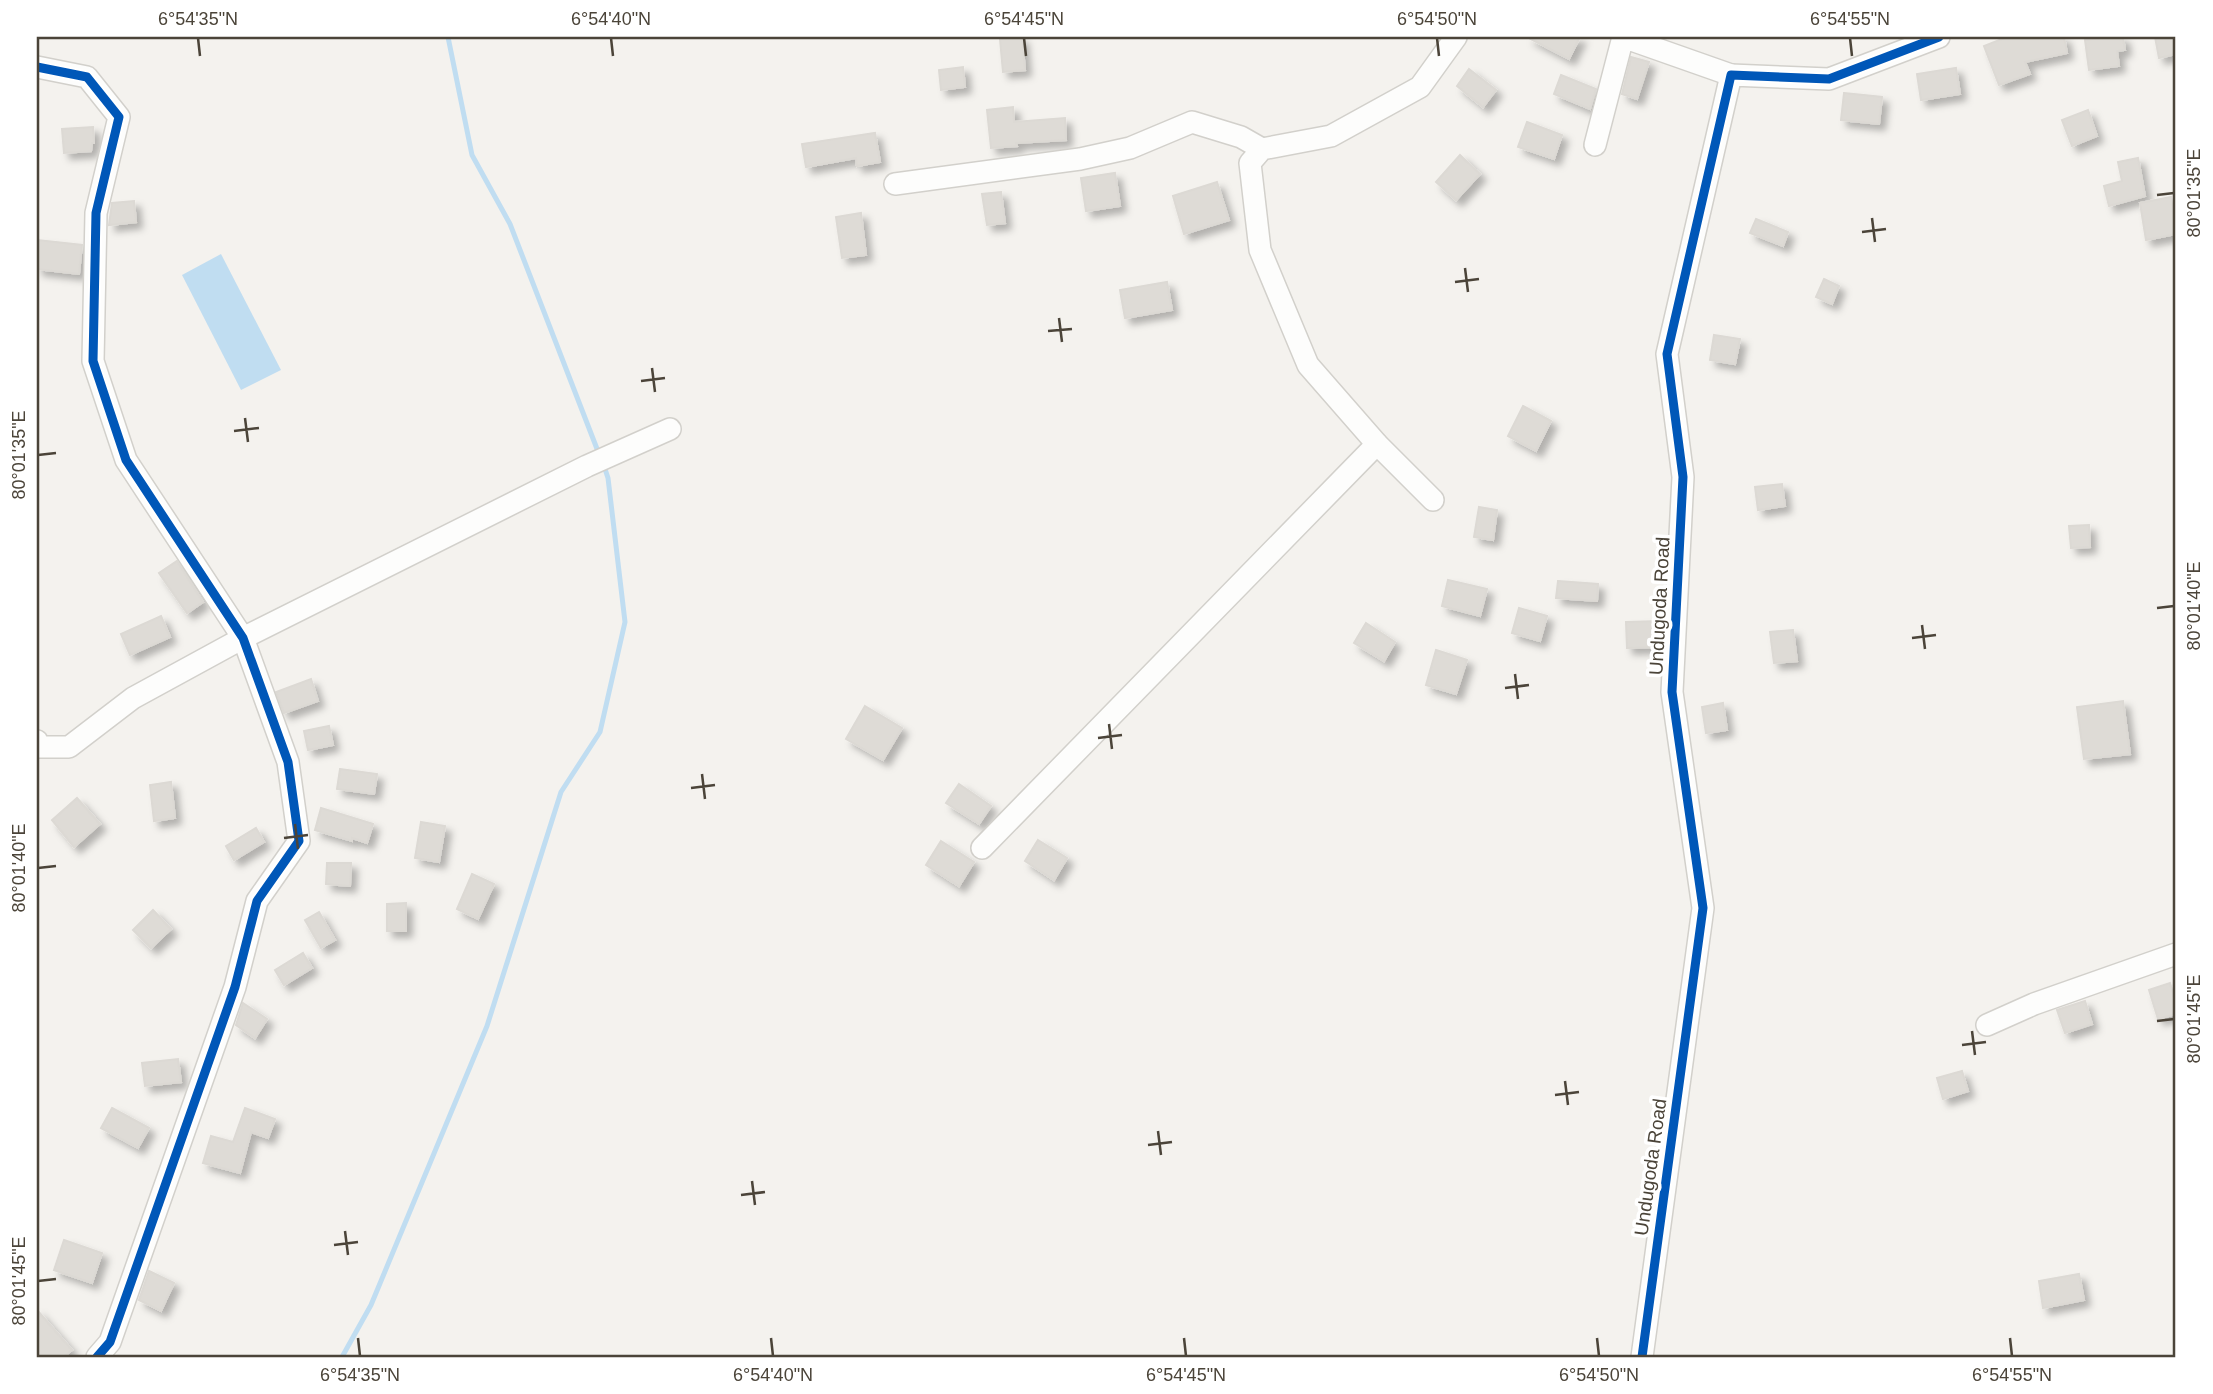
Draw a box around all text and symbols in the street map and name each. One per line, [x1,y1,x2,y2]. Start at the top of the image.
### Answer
text: 6°54'35"N [158,9,238,29]
text: 6°54'40"N [571,9,651,29]
text: 6°54'45"N [984,9,1064,29]
text: 6°54'50"N [1397,9,1477,29]
text: 6°54'55"N [1810,9,1890,29]
text: 80°01'35"E [2184,148,2204,238]
text: 80°01'35"E [9,410,29,500]
street label: Undugoda Road [1645,536,1674,676]
text: 80°01'40"E [2184,561,2204,651]
text: 80°01'40"E [9,823,29,913]
text: 80°01'45"E [2184,974,2204,1064]
street label: Undugoda Road [1630,1097,1671,1237]
text: 80°01'45"E [9,1236,29,1326]
text: 6°54'35"N [320,1365,400,1385]
text: 6°54'40"N [733,1365,813,1385]
text: 6°54'45"N [1146,1365,1226,1385]
text: 6°54'50"N [1559,1365,1639,1385]
text: 6°54'55"N [1972,1365,2052,1385]

